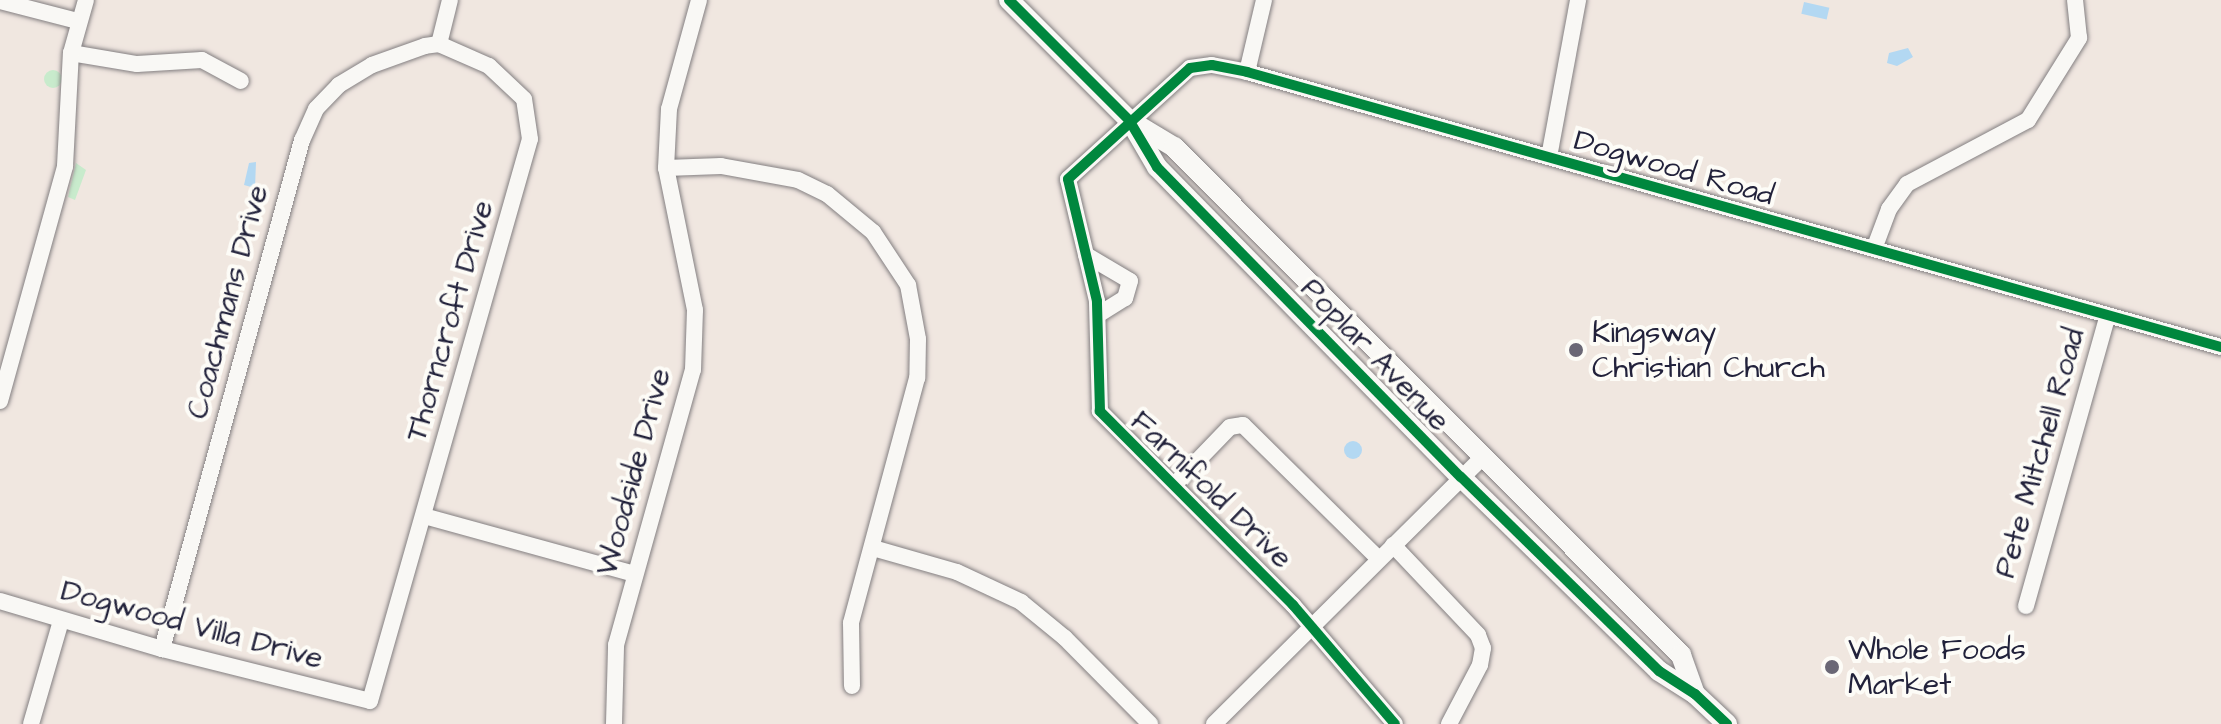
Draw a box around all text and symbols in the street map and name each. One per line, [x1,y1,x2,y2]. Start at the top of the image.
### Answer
street label: Dogwood Road [1570,122,1778,214]
street label: Coachmans Drive [180,181,276,423]
street label: Thorncroft Drive [398,197,502,445]
street label: Poplar Avenue [1293,271,1457,439]
place label: Kingsway Christian Church [1592,315,1825,386]
street label: Pete Mitchell Road [1987,324,2093,582]
marker: Kingsway Christian Church [1567,341,1585,359]
street label: Woodside Drive [589,365,679,579]
street label: Farnifold Drive [1123,404,1299,576]
street label: Dogwood Villa Drive [57,573,327,677]
place label: Whole Foods Market [1848,632,2026,702]
marker: Whole Foods Market [1823,658,1841,676]

